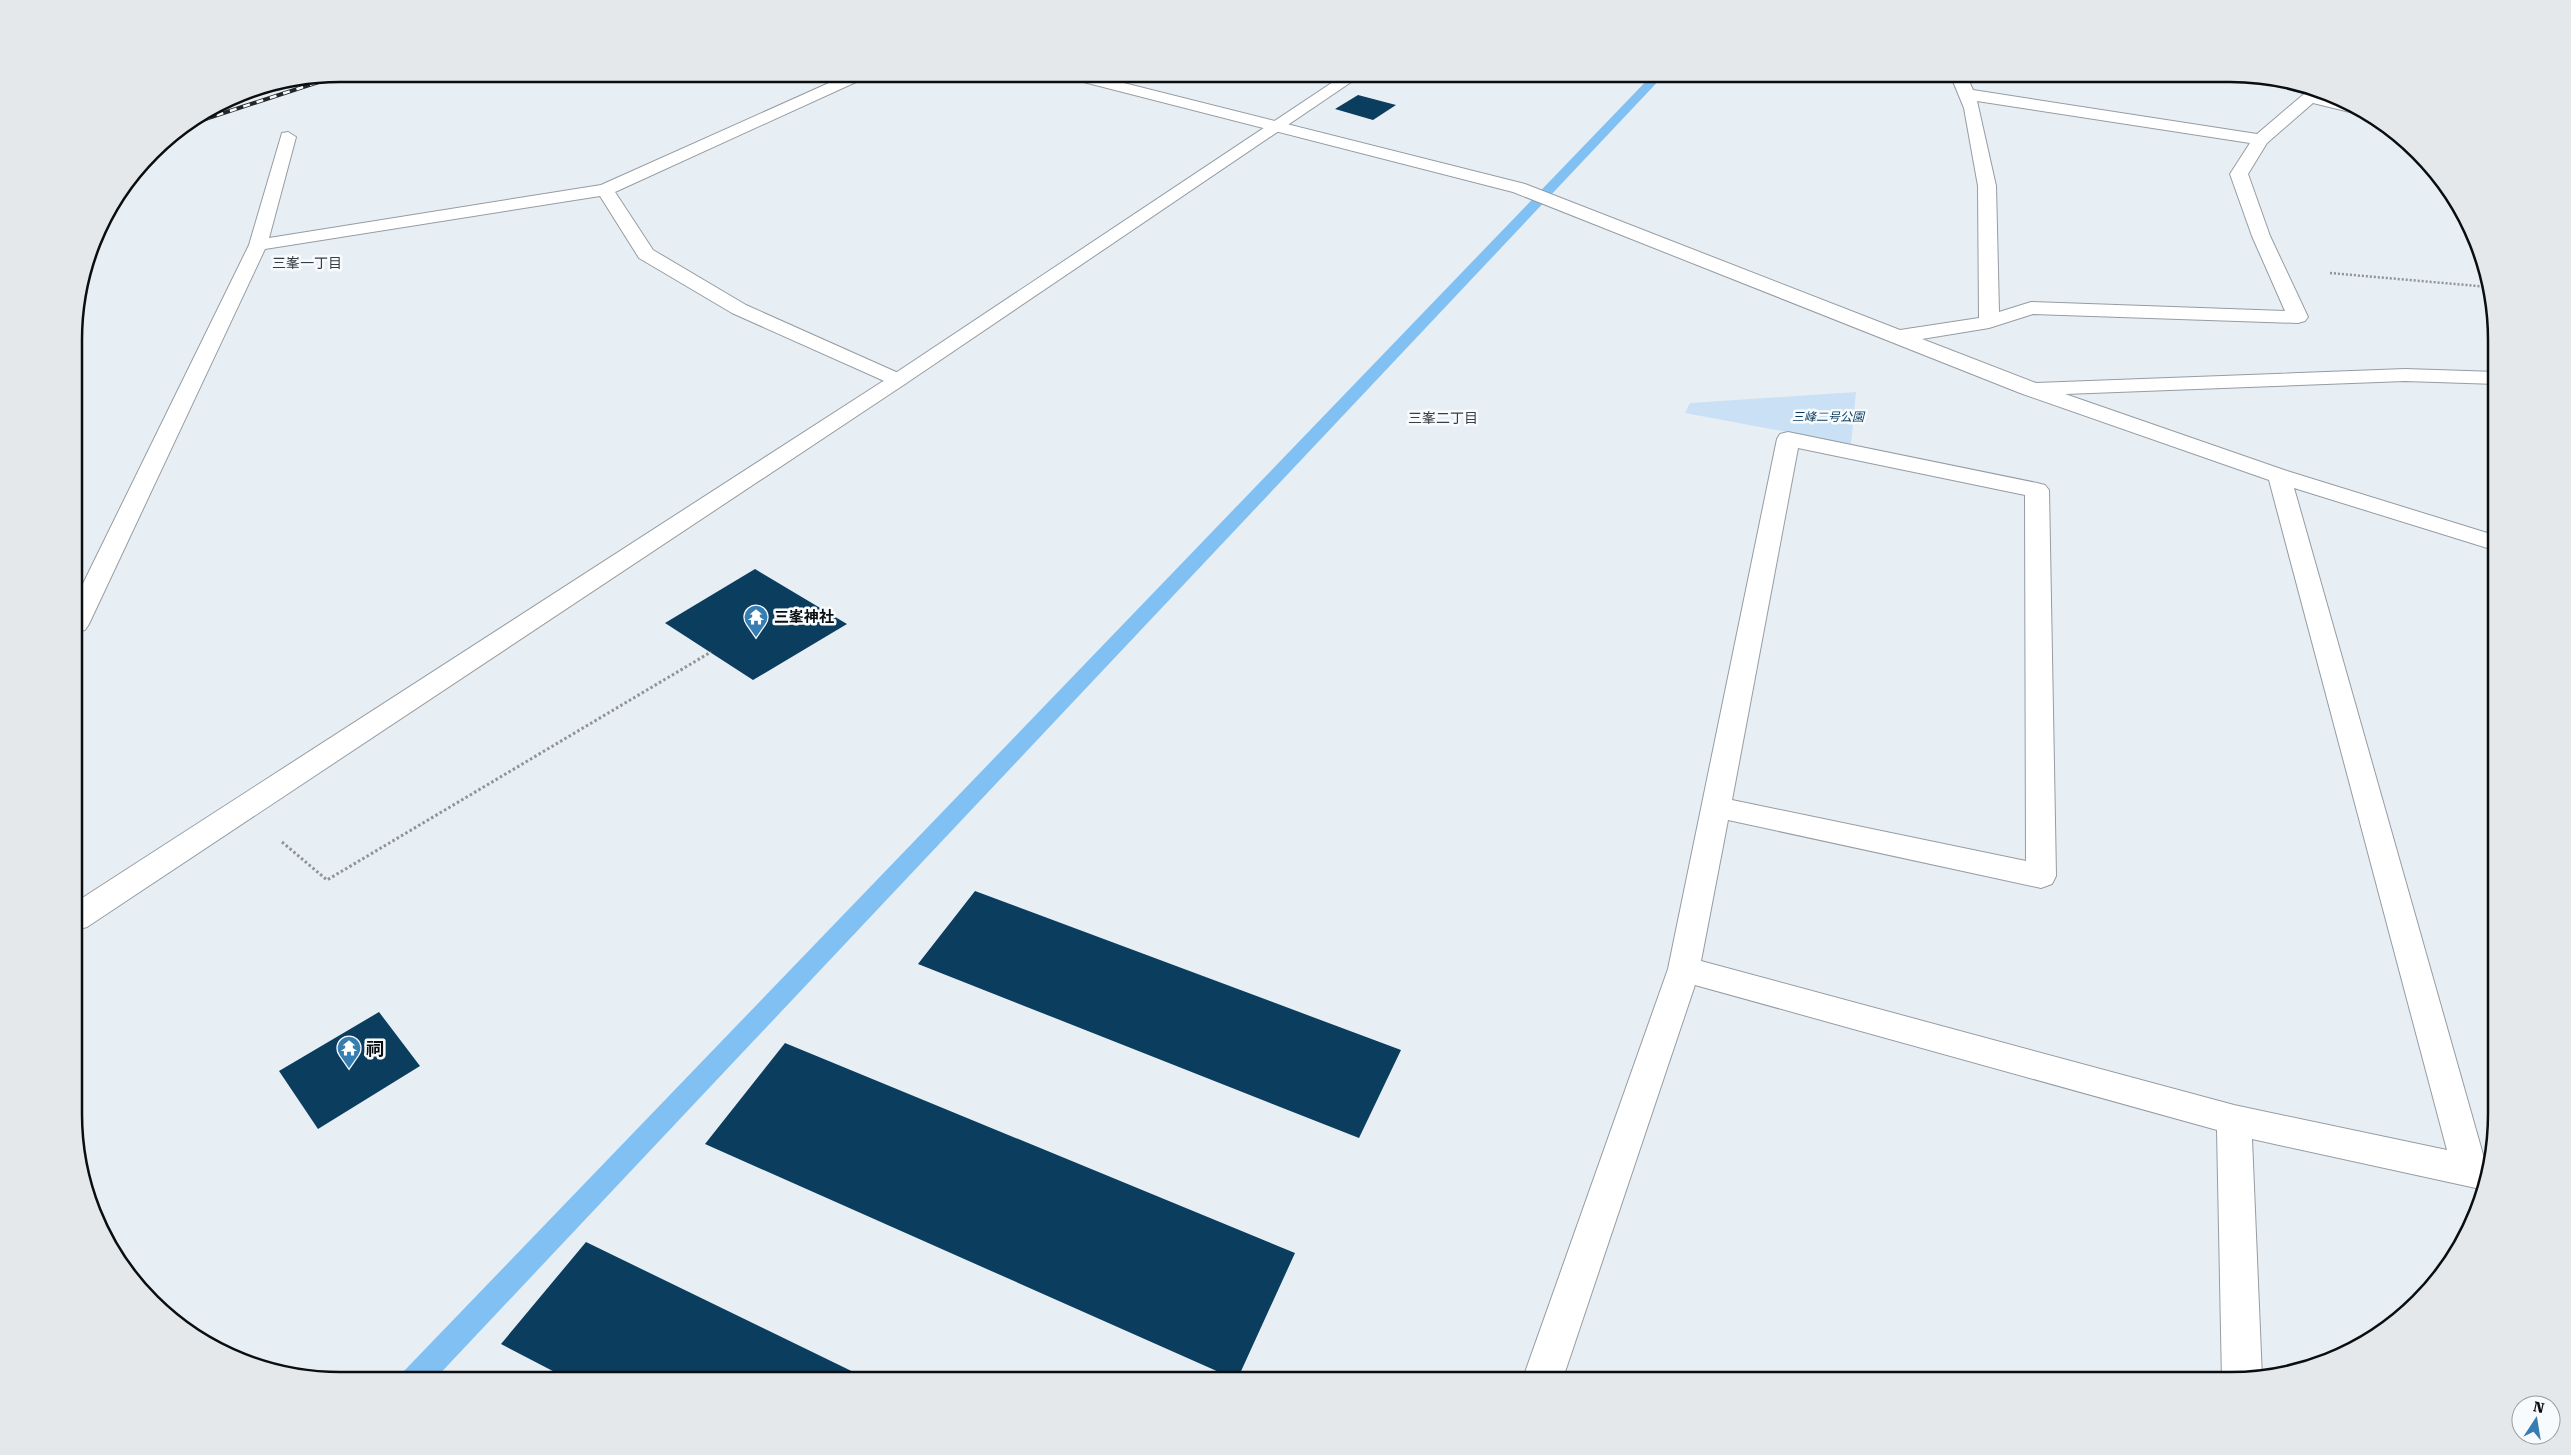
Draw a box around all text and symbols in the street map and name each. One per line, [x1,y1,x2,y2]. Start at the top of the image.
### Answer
district label: 三峯一丁目 [272,255,342,271]
district label: 三峯二丁目 [1408,410,1478,426]
park label: 三峰二号公園 [1792,410,1866,424]
temple icon: 三峯神社 [743,604,769,638]
place label: 三峯神社 [774,608,834,626]
temple icon: 祠 [336,1035,362,1069]
place label: 祠 [366,1038,384,1059]
north arrow [2511,1395,2561,1445]
text: N [2532,1398,2546,1416]

